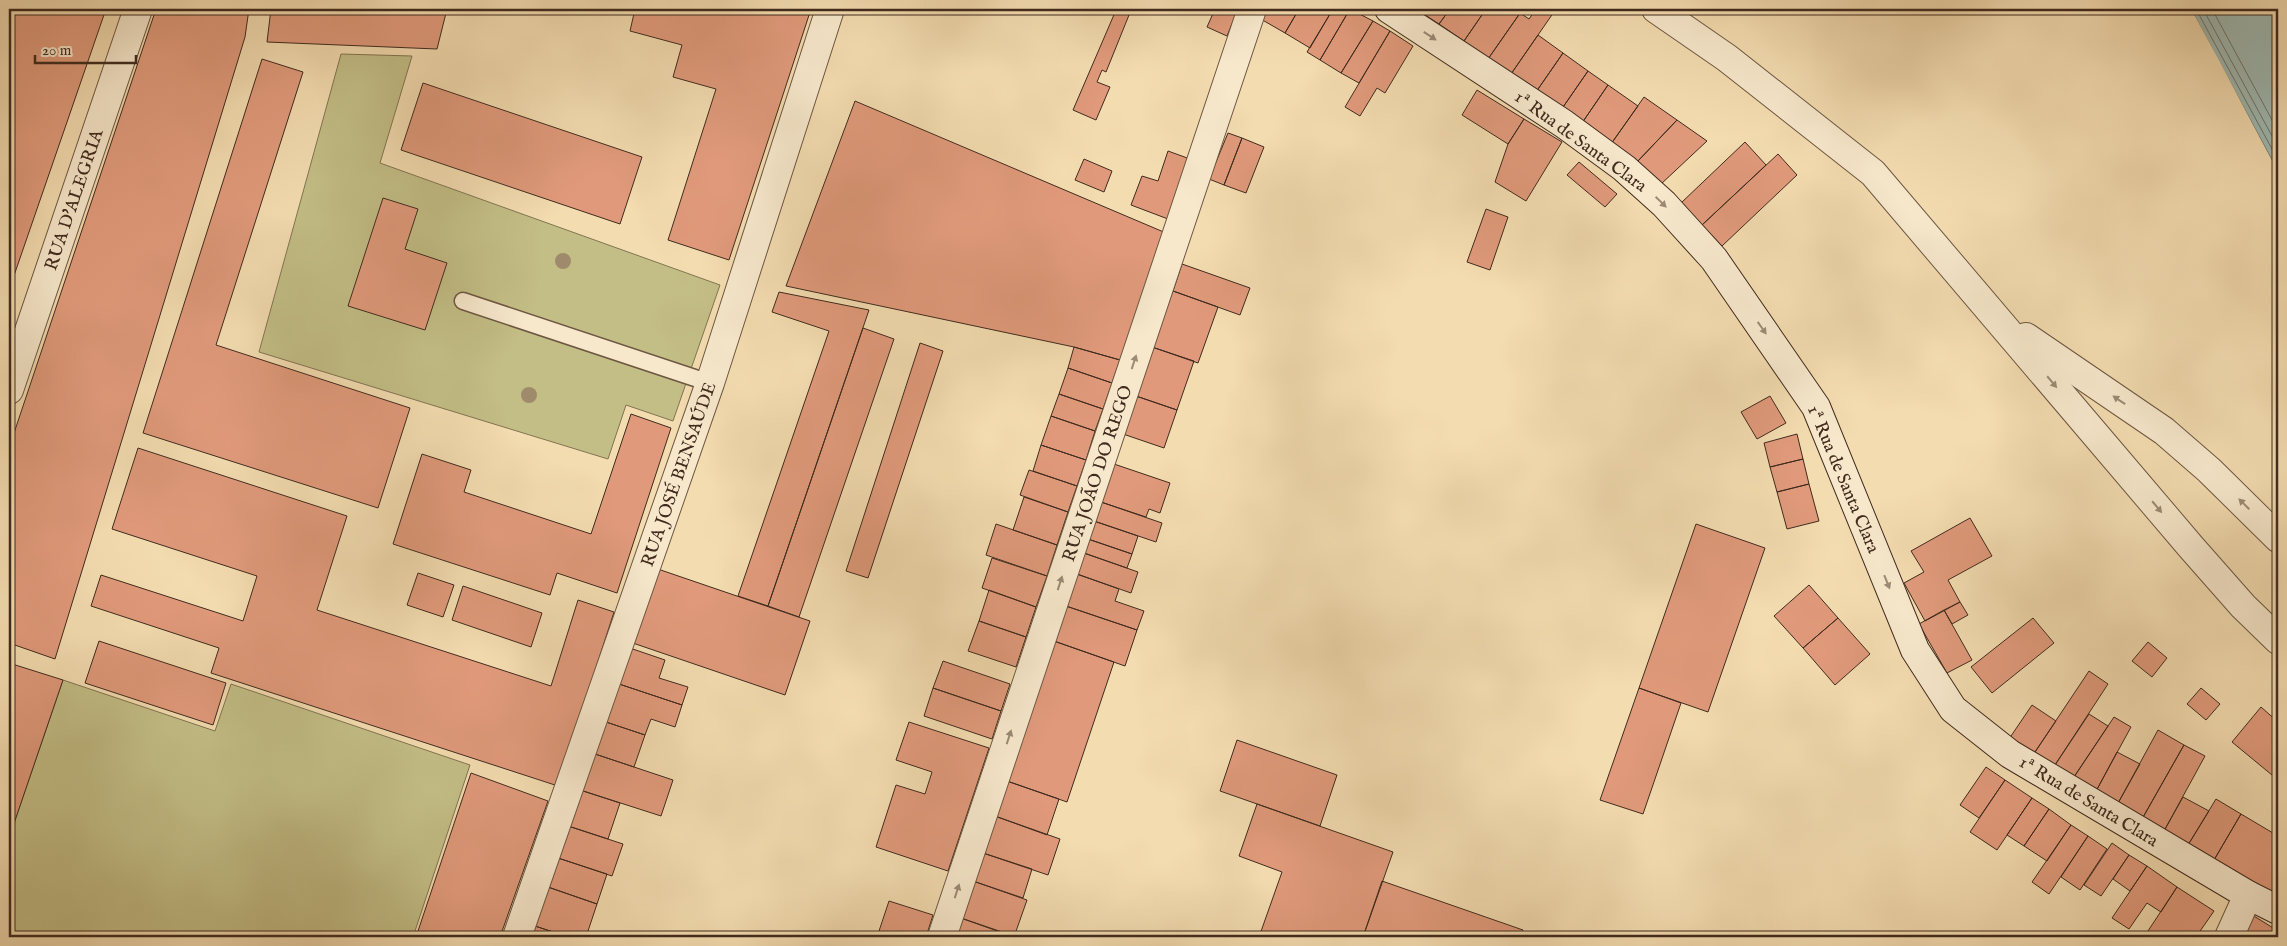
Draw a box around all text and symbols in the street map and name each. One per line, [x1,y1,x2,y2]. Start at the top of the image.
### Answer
one-way arrow [1423,31,1436,40]
scale bar [35,32,136,64]
text: 20 m [42,41,72,60]
street label: 1ª Rua de Santa Clara [1509,86,1651,198]
street label: RUA D'ALEGRIA [40,126,110,274]
one-way arrow [1654,196,1666,208]
one-way arrow [1757,321,1767,335]
one-way arrow [1130,355,1138,370]
one-way arrow [2047,376,2058,389]
street label: RUA JOSÉ BENSAÚDE [637,380,722,570]
street label: RUA JOÃO DO REGO [1058,382,1139,565]
one-way arrow [2112,395,2126,405]
street label: 1ª Rua de Santa Clara [1801,402,1884,557]
one-way arrow [2238,498,2250,510]
one-way arrow [2152,500,2163,513]
one-way arrow [1057,575,1064,590]
one-way arrow [1884,575,1892,590]
one-way arrow [1005,729,1013,744]
street label: 1ª Rua de Santa Clara [2014,752,2162,853]
one-way arrow [953,883,961,898]

